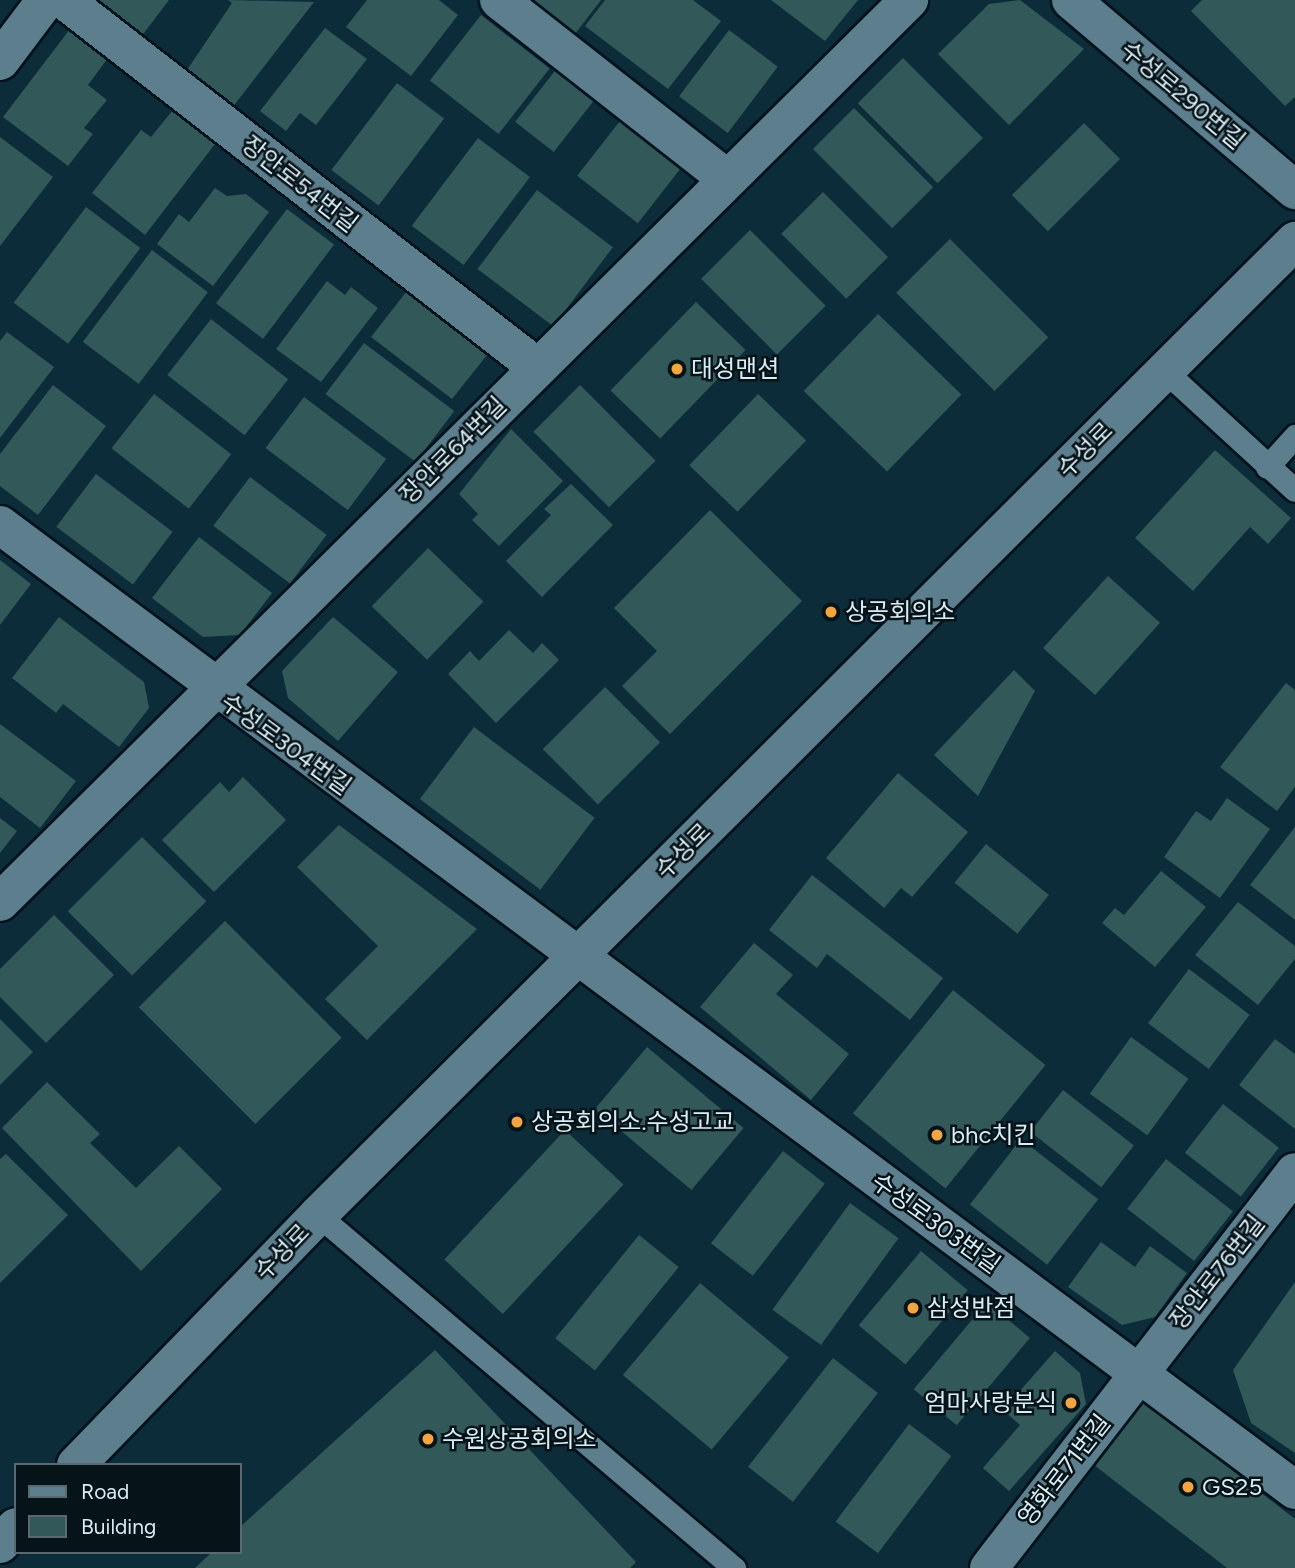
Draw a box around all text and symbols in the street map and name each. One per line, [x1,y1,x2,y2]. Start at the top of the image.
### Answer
street label: 수성로290번길 [1115,35,1251,155]
street label: 장안로54번길 [236,130,364,238]
place label: 대성맨션 [691,355,779,383]
marker: 대성맨션 [669,361,685,377]
street label: 장안로64번길 [394,391,512,509]
street label: 수성로 [1051,416,1119,484]
place label: 상공회의소 [845,598,955,626]
marker: 상공회의소 [823,604,839,620]
street label: 수성로304번길 [215,687,357,801]
street label: 수성로 [649,817,717,885]
place label: 상공회의소.수성고교 [531,1108,735,1136]
marker: 상공회의소.수성고교 [509,1114,525,1130]
place label: bhc치킨 [951,1121,1036,1149]
marker: bhc치킨 [929,1127,945,1143]
street label: 수성로303번길 [866,1167,1006,1279]
street label: 장안로76번길 [1164,1209,1270,1335]
street label: 수성로 [249,1218,315,1286]
place label: 삼성반점 [927,1294,1015,1322]
marker: 삼성반점 [905,1300,921,1316]
place label: 엄마사랑분식 [925,1389,1057,1417]
marker: 엄마사랑분식 [1063,1395,1079,1411]
street label: 영화로71번길 [1012,1409,1116,1531]
place label: 수원상공회의소 [442,1425,597,1453]
marker: 수원상공회의소 [420,1431,436,1447]
legend [14,1463,242,1554]
place label: GS25 [1202,1473,1262,1501]
text: Road [81,1479,129,1504]
marker: GS25 [1180,1479,1196,1495]
text: Building [81,1514,156,1539]

